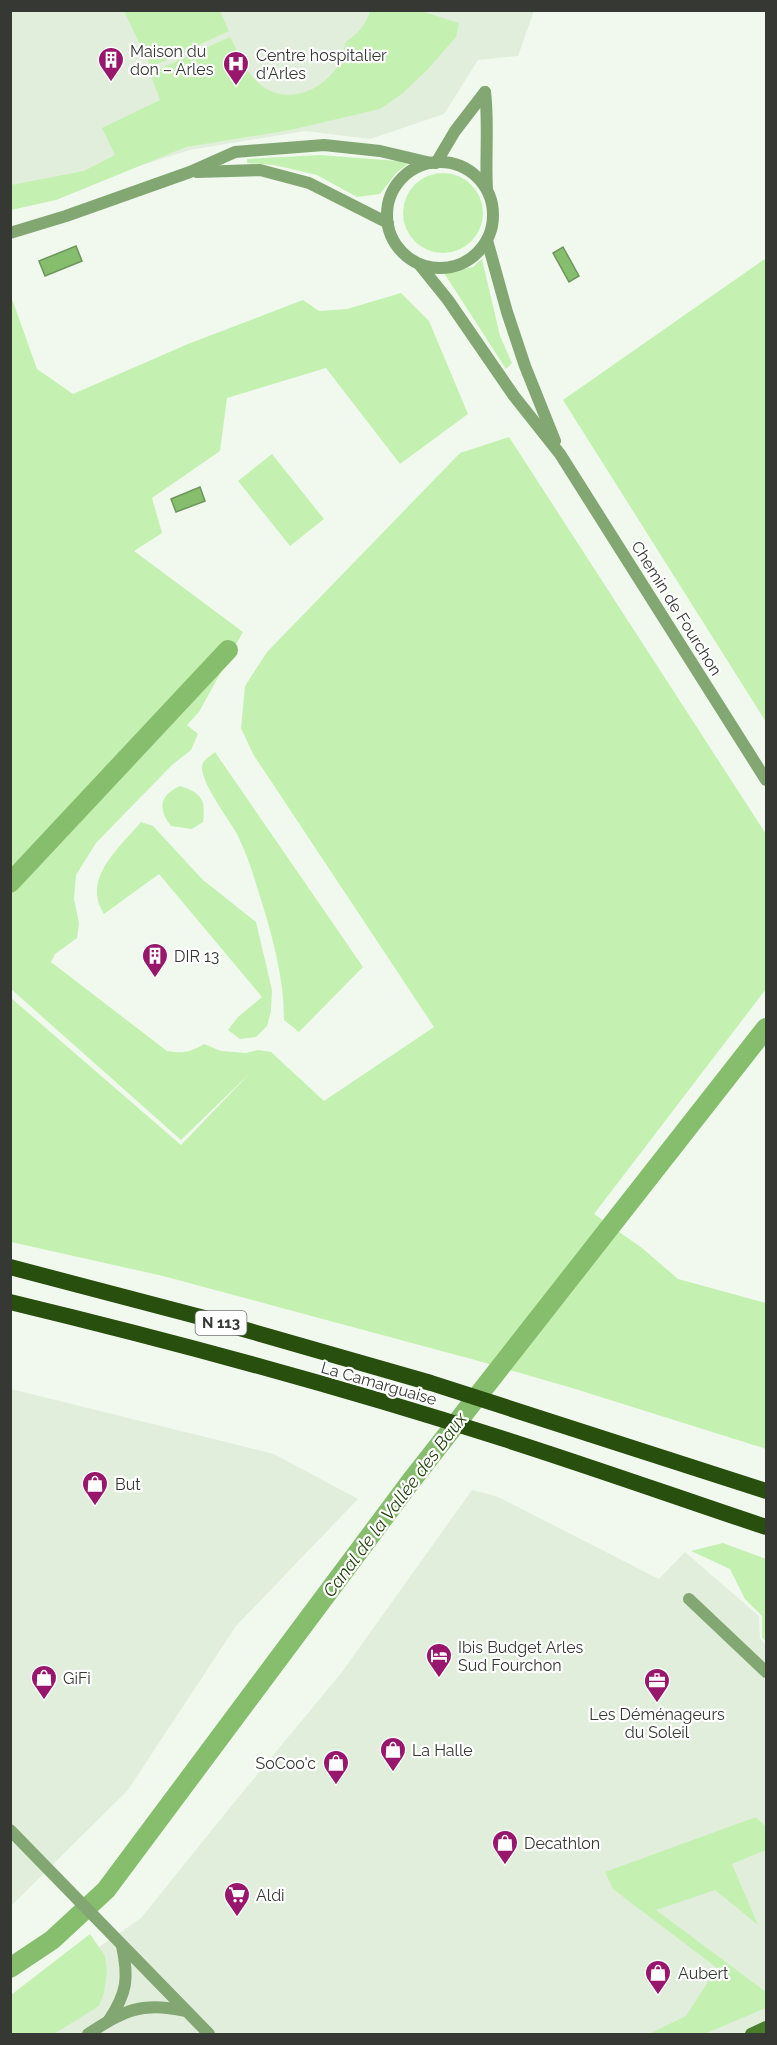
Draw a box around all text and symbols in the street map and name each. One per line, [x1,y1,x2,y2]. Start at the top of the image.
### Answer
place label: Maison du don – Arles [130,42,214,79]
building icon: Maison du don – Arles [96,45,126,83]
place label: Centre hospitalier d'Arles [256,46,387,83]
hospital icon: Centre hospitalier d'Arles [221,49,251,87]
street label: Chemin de Fourchon [627,538,726,679]
building icon: DIR 13 [140,941,170,979]
place label: DIR 13 [174,947,219,966]
road number: N 113 [196,1311,246,1335]
street label: La Camarguaise [319,1358,439,1409]
water label: Canal de la Vallée des Baux [318,1407,472,1601]
shop icon: But [80,1469,110,1507]
place label: But [115,1475,141,1494]
place label: Ibis Budget Arles Sud Fourchon [458,1638,584,1675]
hotel icon: Ibis Budget Arles Sud Fourchon [424,1641,454,1679]
shop icon: GiFi [29,1663,59,1701]
office icon: Les Déménageurs du Soleil [642,1666,672,1704]
place label: GiFi [63,1669,91,1688]
place label: Les Déménageurs du Soleil [589,1705,725,1742]
shop icon: La Halle [378,1735,408,1773]
place label: La Halle [412,1741,473,1760]
shop icon: SoCoo'c [321,1748,351,1786]
place label: SoCoo'c [256,1754,316,1773]
shop icon: Decathlon [490,1828,520,1866]
place label: Decathlon [524,1834,600,1853]
supermarket icon: Aldi [222,1880,252,1918]
place label: Aldi [256,1886,285,1905]
shop icon: Aubert [643,1958,673,1996]
place label: Aubert [678,1964,729,1983]

